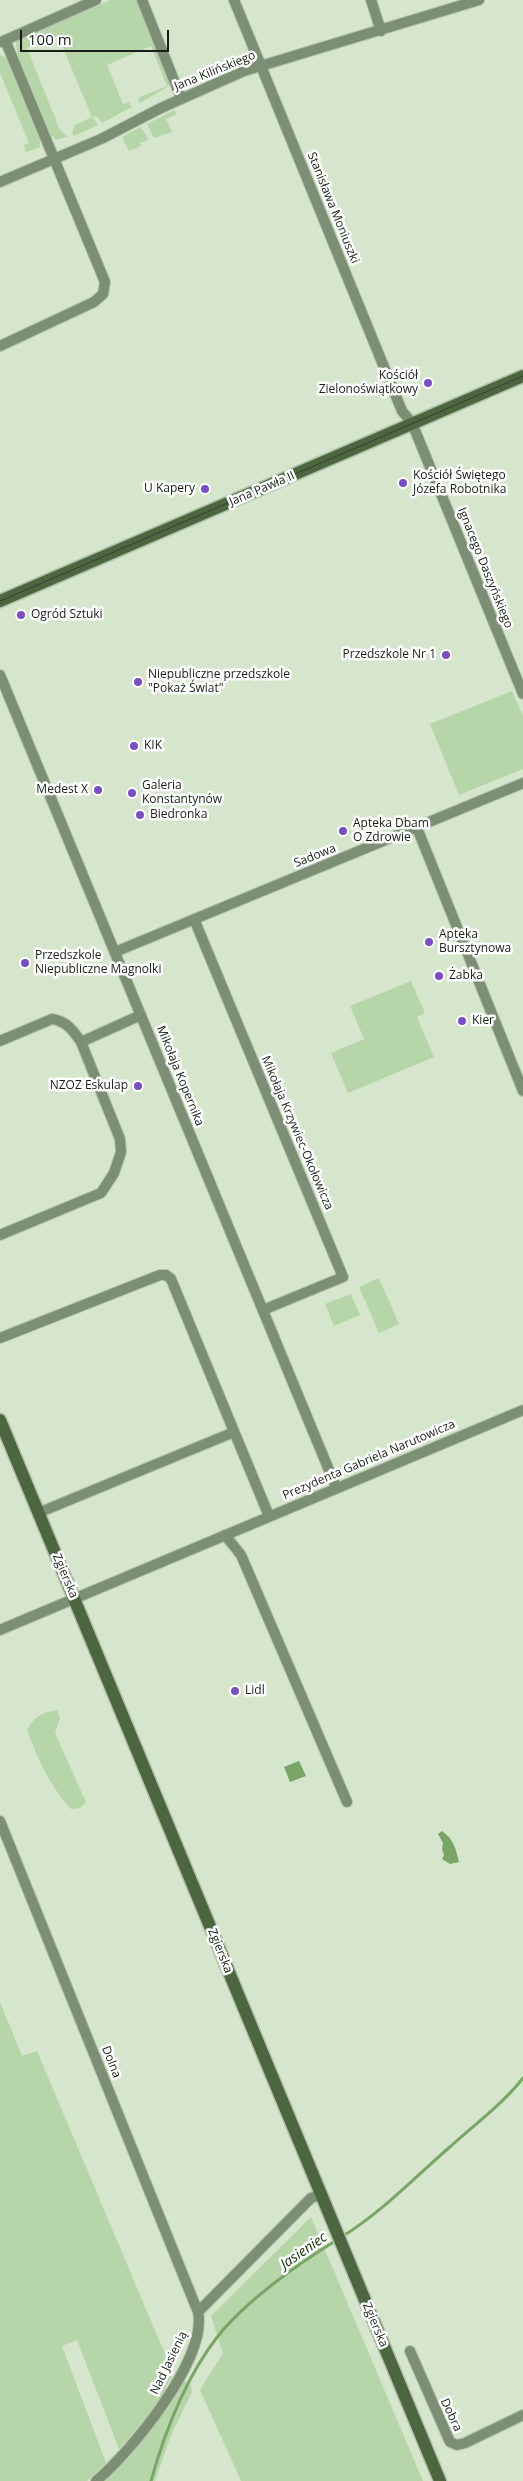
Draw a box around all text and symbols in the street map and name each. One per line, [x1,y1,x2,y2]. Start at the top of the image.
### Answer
scale bar [22,20,171,52]
text: 100 m [28,29,72,49]
street label: Jana Kilińskiego [172,48,258,94]
street label: Stanisława Moniuszki [304,150,362,266]
place label: Kościół Zielonoświątkowy [319,369,418,397]
marker: Kościół Zielonoświątkowy [422,377,434,389]
street label: Jana Pawła II [227,469,297,509]
place label: Kościół Świętego Józefa Robotnika [413,469,506,497]
marker: Kościół Świętego Józefa Robotnika [397,477,409,489]
place label: U Kapery [144,482,195,496]
marker: U Kapery [199,483,211,495]
street label: Ignacego Daszyńskiego [454,506,516,630]
place label: Ogród Sztuki [31,608,103,622]
marker: Ogród Sztuki [15,609,27,621]
place label: Przedszkole Nr 1 [343,648,436,662]
marker: Przedszkole Nr 1 [440,649,452,661]
place label: Niepubliczne przedszkole "Pokaż Świat" [148,668,290,696]
marker: Niepubliczne przedszkole "Pokaż Świat" [132,676,144,688]
place label: KIK [144,739,162,753]
marker: KIK [128,740,140,752]
place label: Galeria Konstantynów [142,779,222,807]
place label: Medest X [36,783,88,797]
marker: Medest X [92,784,104,796]
marker: Galeria Konstantynów [126,787,138,799]
place label: Biedronka [150,808,207,822]
marker: Biedronka [134,809,146,821]
place label: Apteka Dbam O Zdrowie [353,817,429,845]
marker: Apteka Dbam O Zdrowie [337,825,349,837]
street label: Sadowa [292,841,338,871]
place label: Apteka Bursztynowa [439,928,511,956]
marker: Apteka Bursztynowa [423,936,435,948]
place label: Przedszkole Niepubliczne Magnolki [35,949,161,977]
marker: Przedszkole Niepubliczne Magnolki [19,957,31,969]
place label: Żabka [449,969,483,983]
marker: Żabka [433,970,445,982]
place label: Kier [472,1014,494,1028]
marker: Kier [456,1015,468,1027]
street label: Mikołaja Kopernika [153,1024,207,1128]
street label: Mikołaja Krzywiec-Okołowicza [258,1054,336,1212]
place label: NZOZ Eskulap [50,1079,128,1093]
marker: NZOZ Eskulap [132,1080,144,1092]
street label: Prezydenta Gabriela Narutowicza [281,1417,457,1503]
street label: Zgierska [49,1552,81,1600]
place label: Lidl [245,1684,265,1698]
marker: Lidl [229,1685,241,1697]
street label: Zgierska [205,1927,235,1975]
street label: Dolna [98,2044,124,2080]
water label: Jasieniec [277,2229,331,2273]
street label: Zgierska [359,2301,391,2349]
street label: Nad Jasienią [147,2329,191,2397]
street label: Dobra [437,2396,465,2434]

